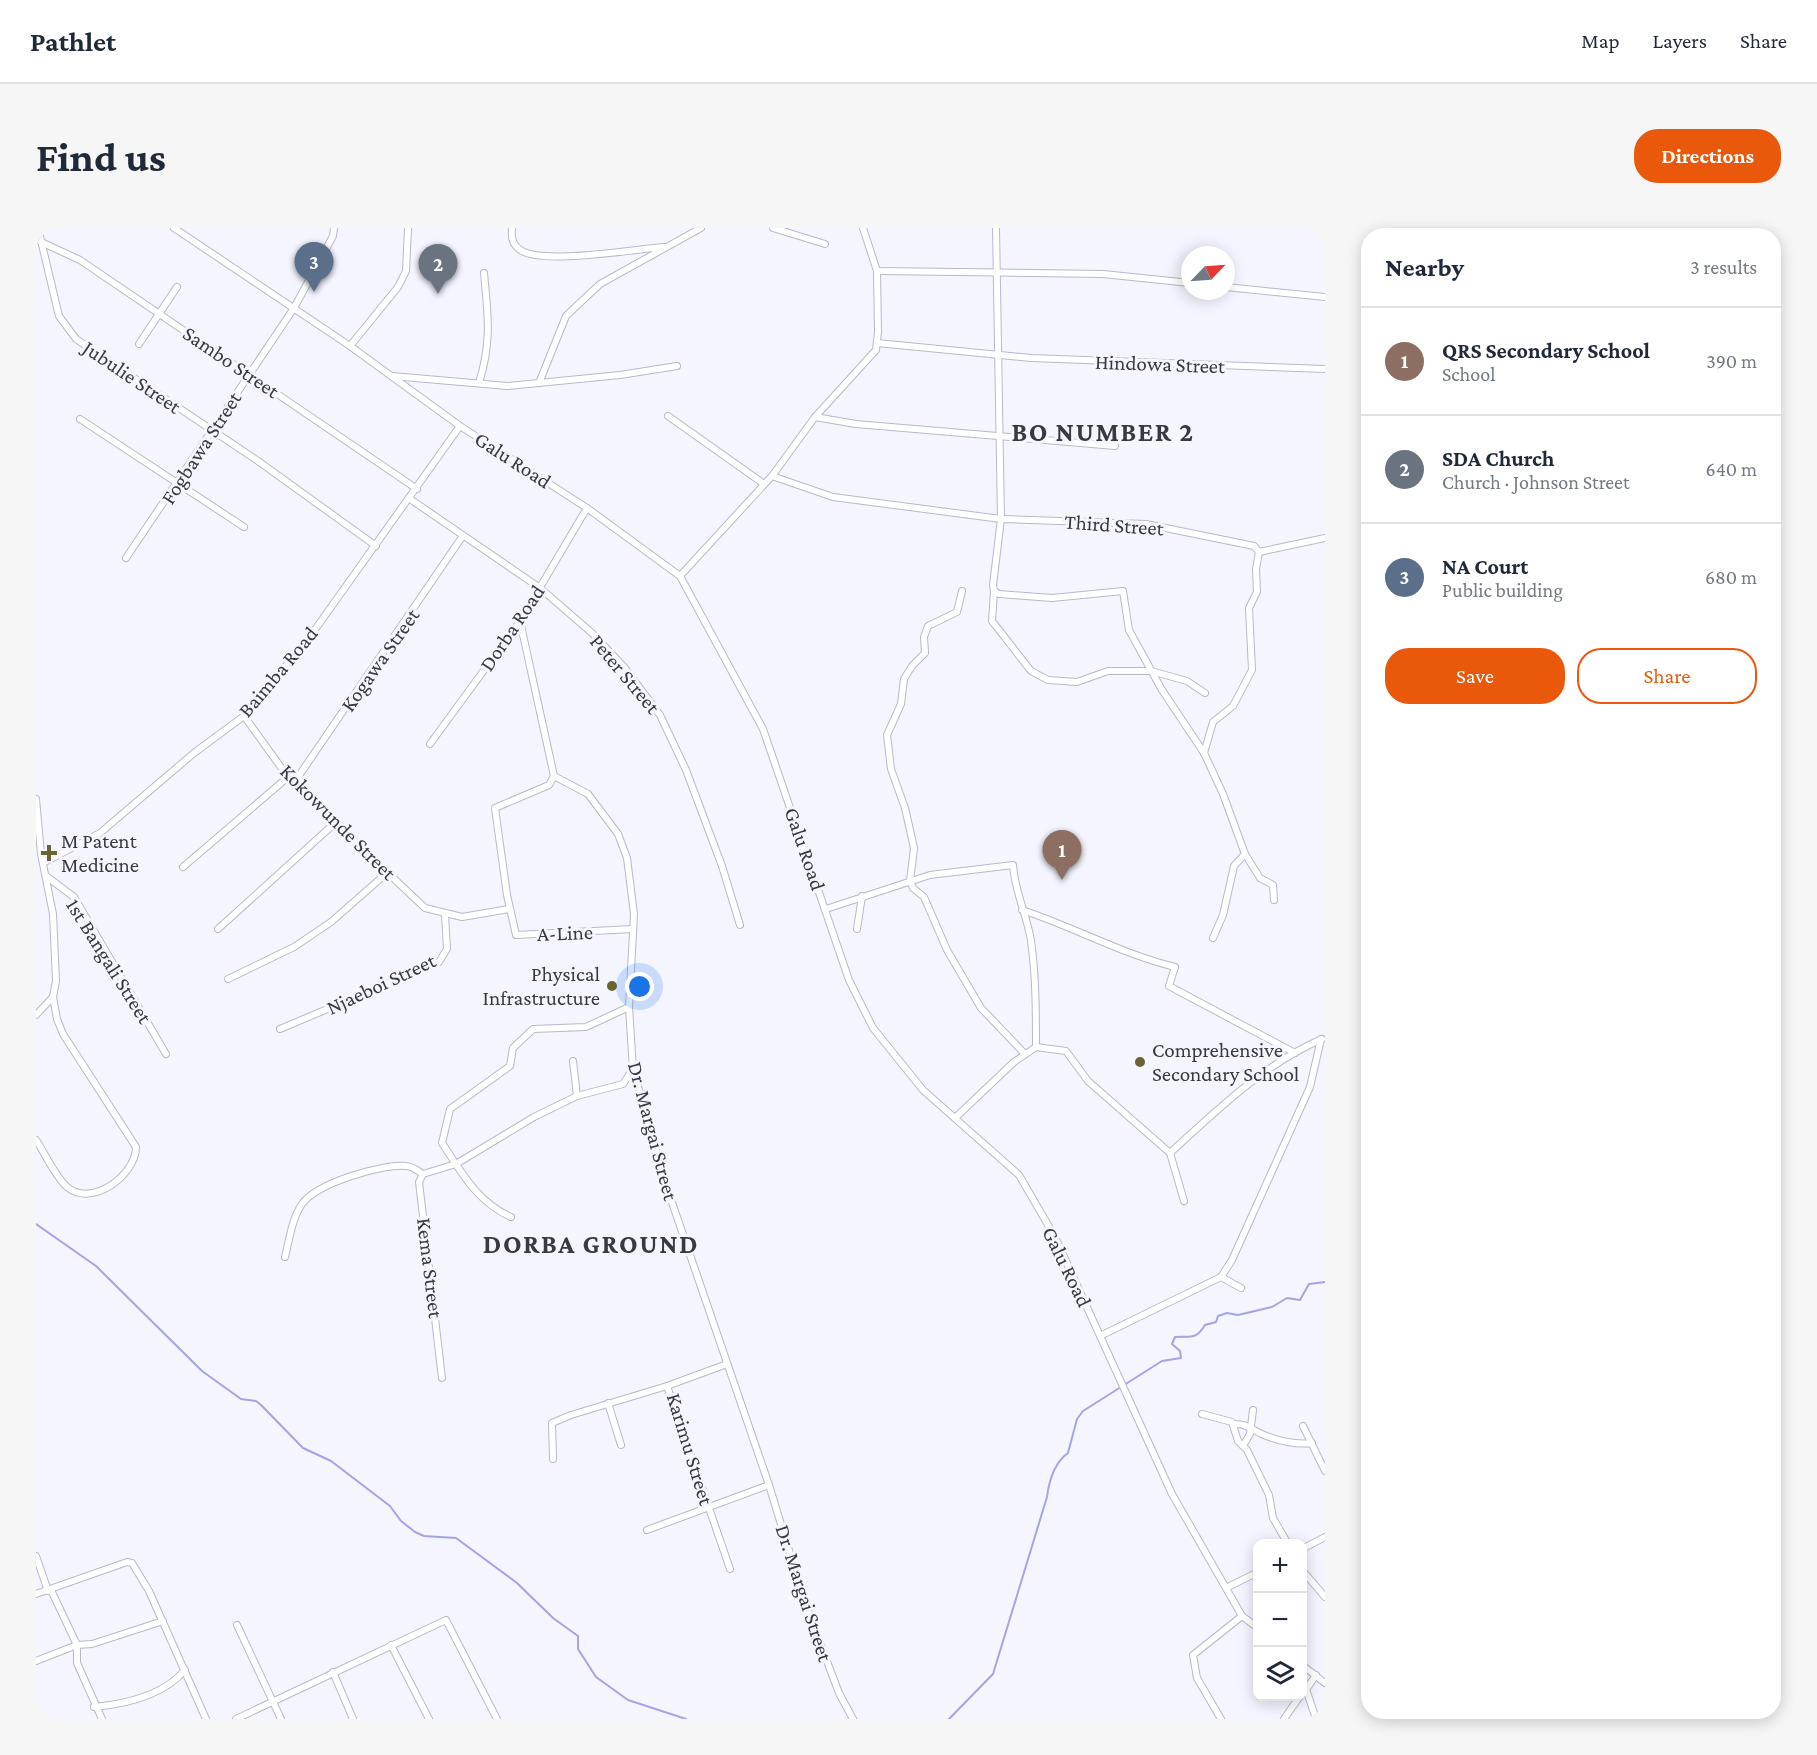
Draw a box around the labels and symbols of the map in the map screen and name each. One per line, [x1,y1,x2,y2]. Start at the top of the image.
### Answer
pin: 3 [294,242,334,292]
pin: 2 [418,244,458,294]
north arrow [1181,246,1235,300]
street label: Sambo Street [178,321,284,404]
street label: Jubulie Street [77,334,186,419]
street label: Hindowa Street [1095,350,1226,378]
street label: Fogbawa Street [156,386,247,509]
district label: BO NUMBER 2 [1011,417,1195,447]
street label: Galu Road [470,426,556,494]
street label: Third Street [1064,510,1165,541]
street label: Dorba Road [474,580,550,676]
street label: Kogawa Street [336,603,425,716]
street label: Baimba Road [233,622,323,722]
street label: Peter Street [585,630,666,719]
street label: Kokowunde Street [275,759,402,886]
street label: Galu Road [780,804,830,894]
place label: M Patent Medicine [61,829,139,877]
pin: 1 [1042,830,1082,880]
marker: M Patent Medicine [42,846,56,860]
street label: 1st Bangali Street [61,894,157,1029]
street label: A-Line [537,920,593,946]
street label: Njaeboi Street [323,948,440,1020]
place label: Physical Infrastructure [483,962,600,1010]
your location [625,972,654,1001]
marker: Physical Infrastructure [605,979,619,993]
place label: Comprehensive Secondary School [1152,1038,1299,1086]
marker: Comprehensive Secondary School [1133,1055,1147,1069]
street label: Dr. Margai Street [623,1059,683,1204]
street label: Kema Street [412,1217,448,1321]
street label: Galu Road [1037,1223,1097,1311]
district label: DORBA GROUND [483,1229,699,1259]
street label: Karimu Street [662,1390,719,1509]
street label: Dr. Margai Street [771,1522,838,1665]

